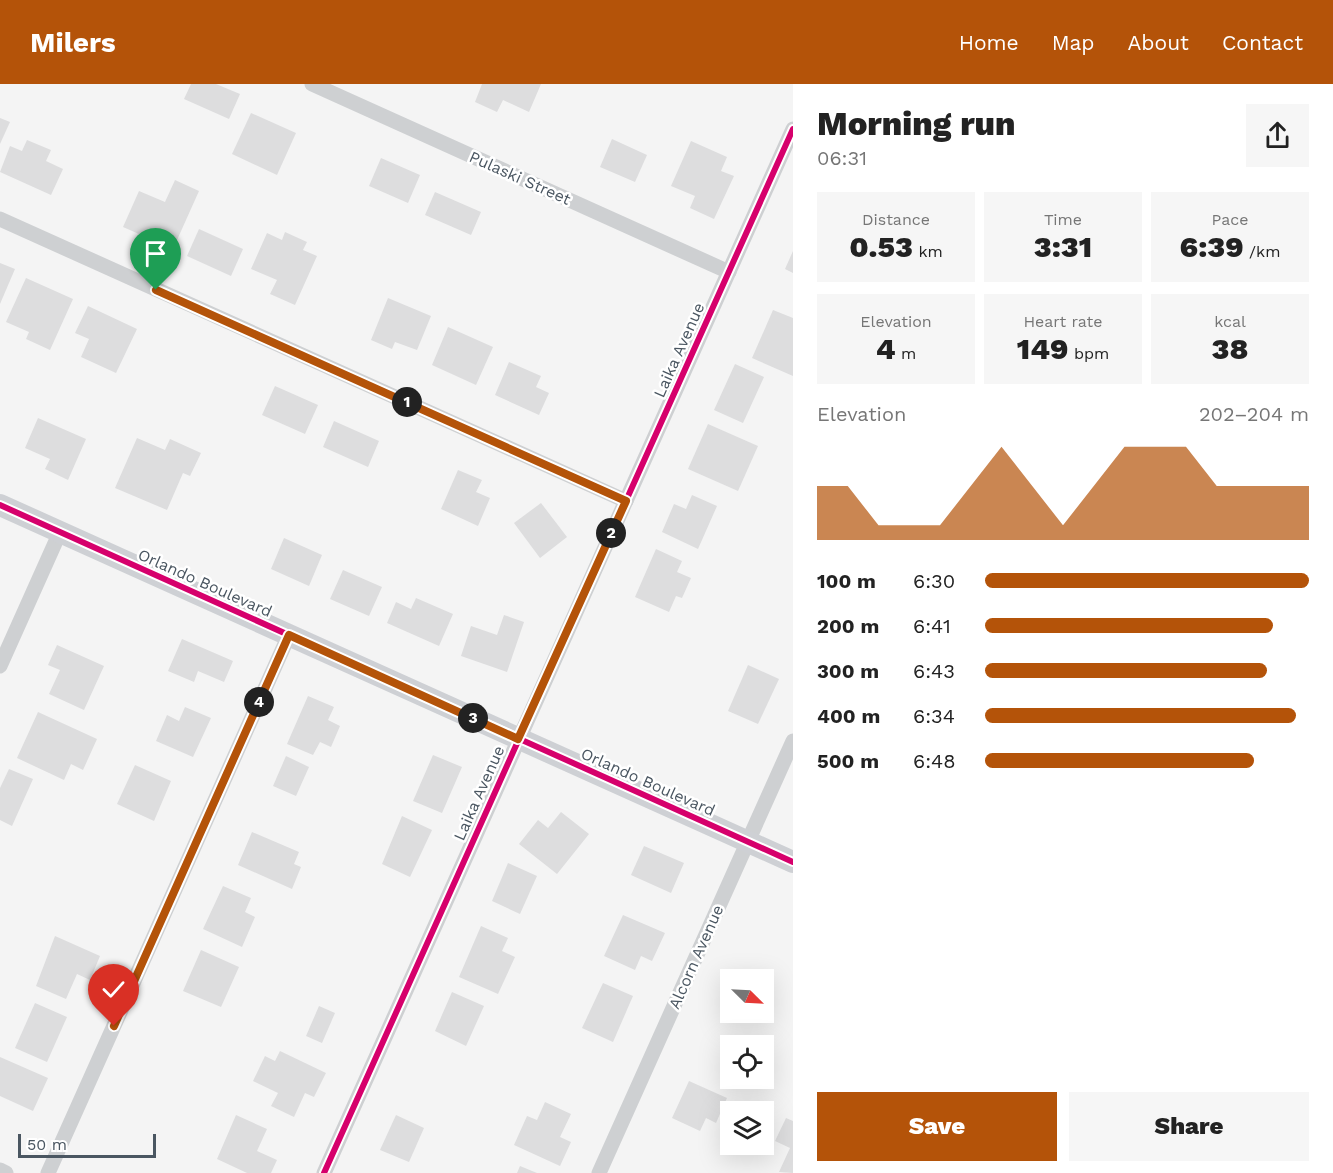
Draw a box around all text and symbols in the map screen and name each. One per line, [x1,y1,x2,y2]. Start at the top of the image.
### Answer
text: Milers [30,26,116,59]
text: Home [959,30,1019,55]
text: Map [1052,30,1095,55]
text: About [1128,30,1189,55]
text: Contact [1222,30,1303,55]
text: Morning run [817,104,1016,143]
button: share [1246,104,1309,167]
text: 06:31 [817,146,867,170]
street label: Pulaski Street [466,147,574,209]
text: Distance [862,210,930,229]
text: Time [1044,210,1082,229]
text: Pace [1211,210,1249,229]
pin [130,228,181,290]
text: 0.53 [849,229,913,264]
text: 3:31 [1034,229,1092,264]
text: 6:39 [1180,229,1244,264]
icon: arrive [139,237,172,270]
text: km [913,242,943,261]
text: /km [1244,242,1280,261]
street label: Laika Avenue [650,300,708,400]
text: Elevation [860,312,932,331]
text: Heart rate [1023,312,1103,331]
text: kcal [1214,312,1246,331]
text: 4 [876,331,896,366]
text: 149 [1017,331,1068,366]
text: 38 [1212,331,1248,366]
text: m [896,344,916,363]
text: bpm [1068,344,1109,363]
pin: 1 [392,387,422,417]
text: 1 [404,392,410,411]
text: Elevation [817,402,906,426]
text: 202–204 m [1199,402,1309,426]
pin: 2 [596,518,626,548]
text: 2 [606,523,616,542]
street label: Orlando Boulevard [135,545,275,621]
text: 100 m [817,569,876,593]
text: 6:30 [913,569,955,593]
text: 200 m [817,614,879,638]
text: 6:41 [913,614,951,638]
text: 300 m [817,659,879,683]
text: 6:43 [913,659,955,683]
pin: 4 [244,687,274,717]
text: 4 [254,692,264,711]
pin: 3 [458,703,488,733]
text: 400 m [817,704,880,728]
text: 6:34 [913,704,955,728]
text: 3 [468,708,478,727]
street label: Laika Avenue [450,743,508,843]
street label: Orlando Boulevard [578,744,718,820]
text: 500 m [817,749,879,773]
text: 6:48 [913,749,956,773]
street label: Alcorn Avenue [665,902,727,1012]
pin [88,964,139,1026]
north arrow [720,969,774,1023]
map controls [720,969,774,1155]
icon: check [97,973,130,1006]
button: locate [720,1035,774,1089]
button: Save [817,1092,1057,1161]
button: Share [1069,1092,1309,1161]
button: layers [720,1101,774,1155]
scale bar [18,1131,156,1158]
text: 50 m [27,1135,67,1154]

